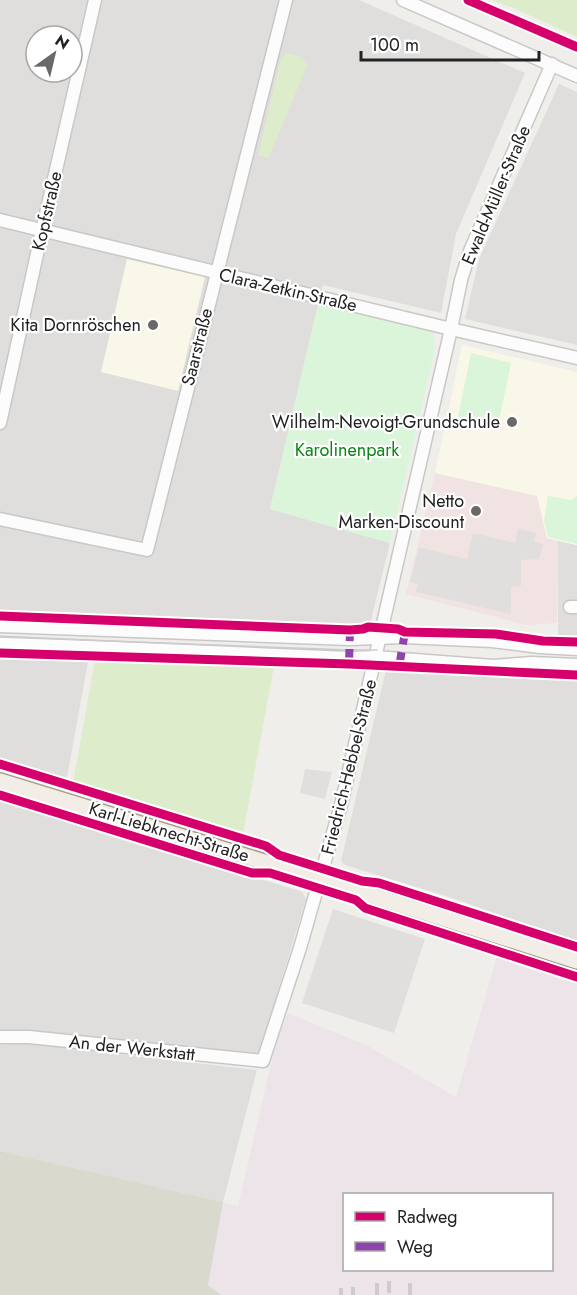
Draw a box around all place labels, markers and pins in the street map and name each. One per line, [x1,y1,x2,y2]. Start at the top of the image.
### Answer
place label: Kita Dornröschen [10,312,141,338]
marker: Kita Dornröschen [146,318,160,332]
place label: Wilhelm-Nevoigt-Grundschule [272,409,500,435]
marker: Wilhelm-Nevoigt-Grundschule [505,415,519,429]
place label: Netto Marken-Discount [339,488,465,535]
marker: Netto Marken-Discount [469,504,483,518]

